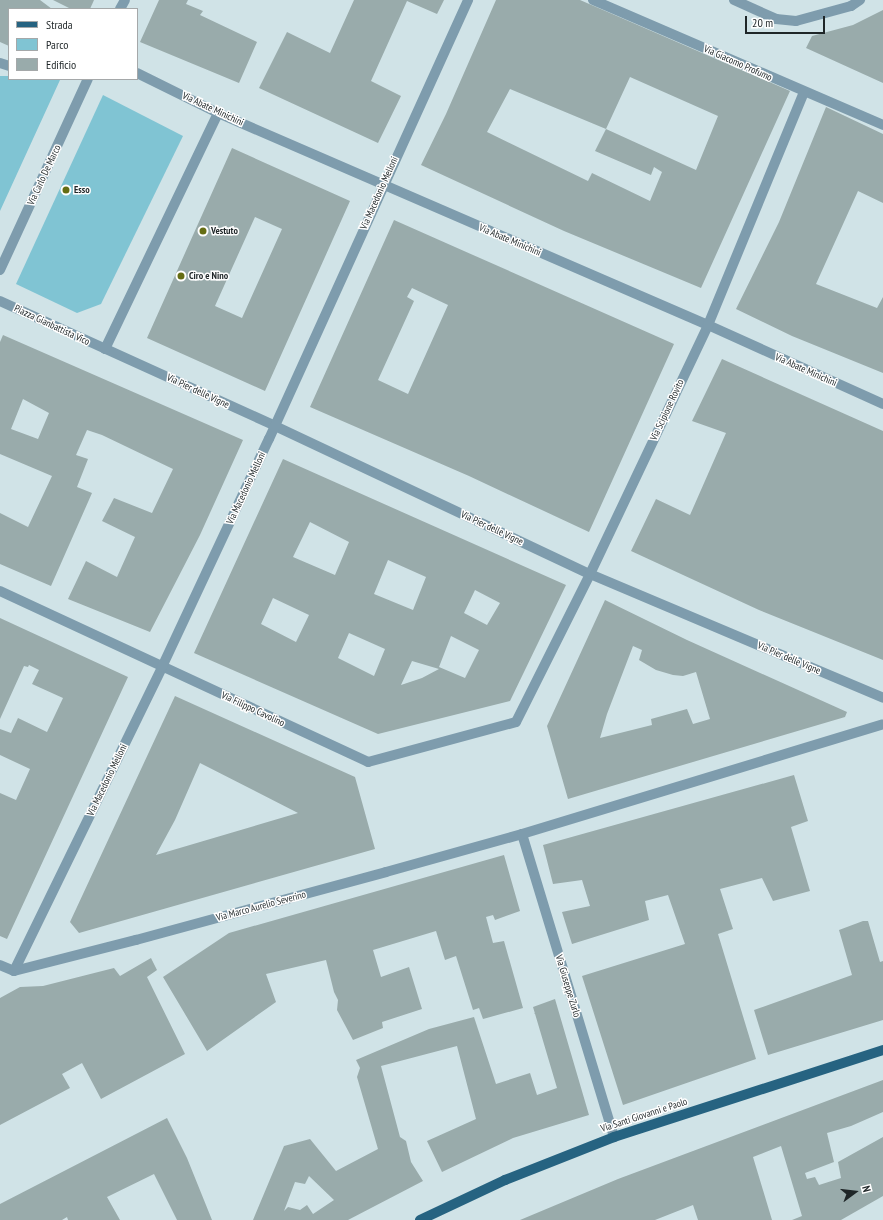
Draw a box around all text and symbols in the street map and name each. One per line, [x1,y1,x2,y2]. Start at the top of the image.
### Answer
legend [8,8,138,80]
scale bar [747,8,827,34]
text: 20 m [752,15,773,30]
text: Strada [46,17,73,32]
text: Parco [46,37,68,52]
street label: Via Giacomo Profumo [702,43,774,83]
text: Edificio [46,57,76,72]
street label: Via Abate Minichini [180,89,246,129]
street label: Via Carlo De Marco [25,143,63,207]
street label: Via Macedonio Melloni [358,155,400,231]
place label: Esso [74,184,90,196]
marker: Esso [61,185,71,195]
street label: Via Abate Minichini [477,221,543,259]
place label: Vestuto [211,225,238,237]
marker: Vestuto [198,226,208,236]
place label: Ciro e Nino [189,270,228,282]
marker: Ciro e Nino [176,271,186,281]
street label: Piazza Gianbattista Vico [12,302,92,348]
street label: Via Abate Minichini [773,351,839,389]
street label: Via Pier delle Vigne [165,371,231,411]
street label: Via Scipione Rovito [648,378,686,442]
street label: Via Macedonio Melloni [224,450,268,526]
street label: Via Pier delle Vigne [459,508,525,548]
street label: Via Pier delle Vigne [756,639,822,677]
street label: Via Filippo Cavolino [219,689,287,729]
street label: Via Macedonio Melloni [84,742,130,818]
street label: Via Marco Aurelio Severino [215,888,307,924]
street label: Via Giuseppe Zurlo [553,953,583,1019]
street label: Via Santi Giovanni e Paolo [599,1095,689,1135]
north arrow [835,1172,875,1212]
text: N [859,1184,874,1194]

